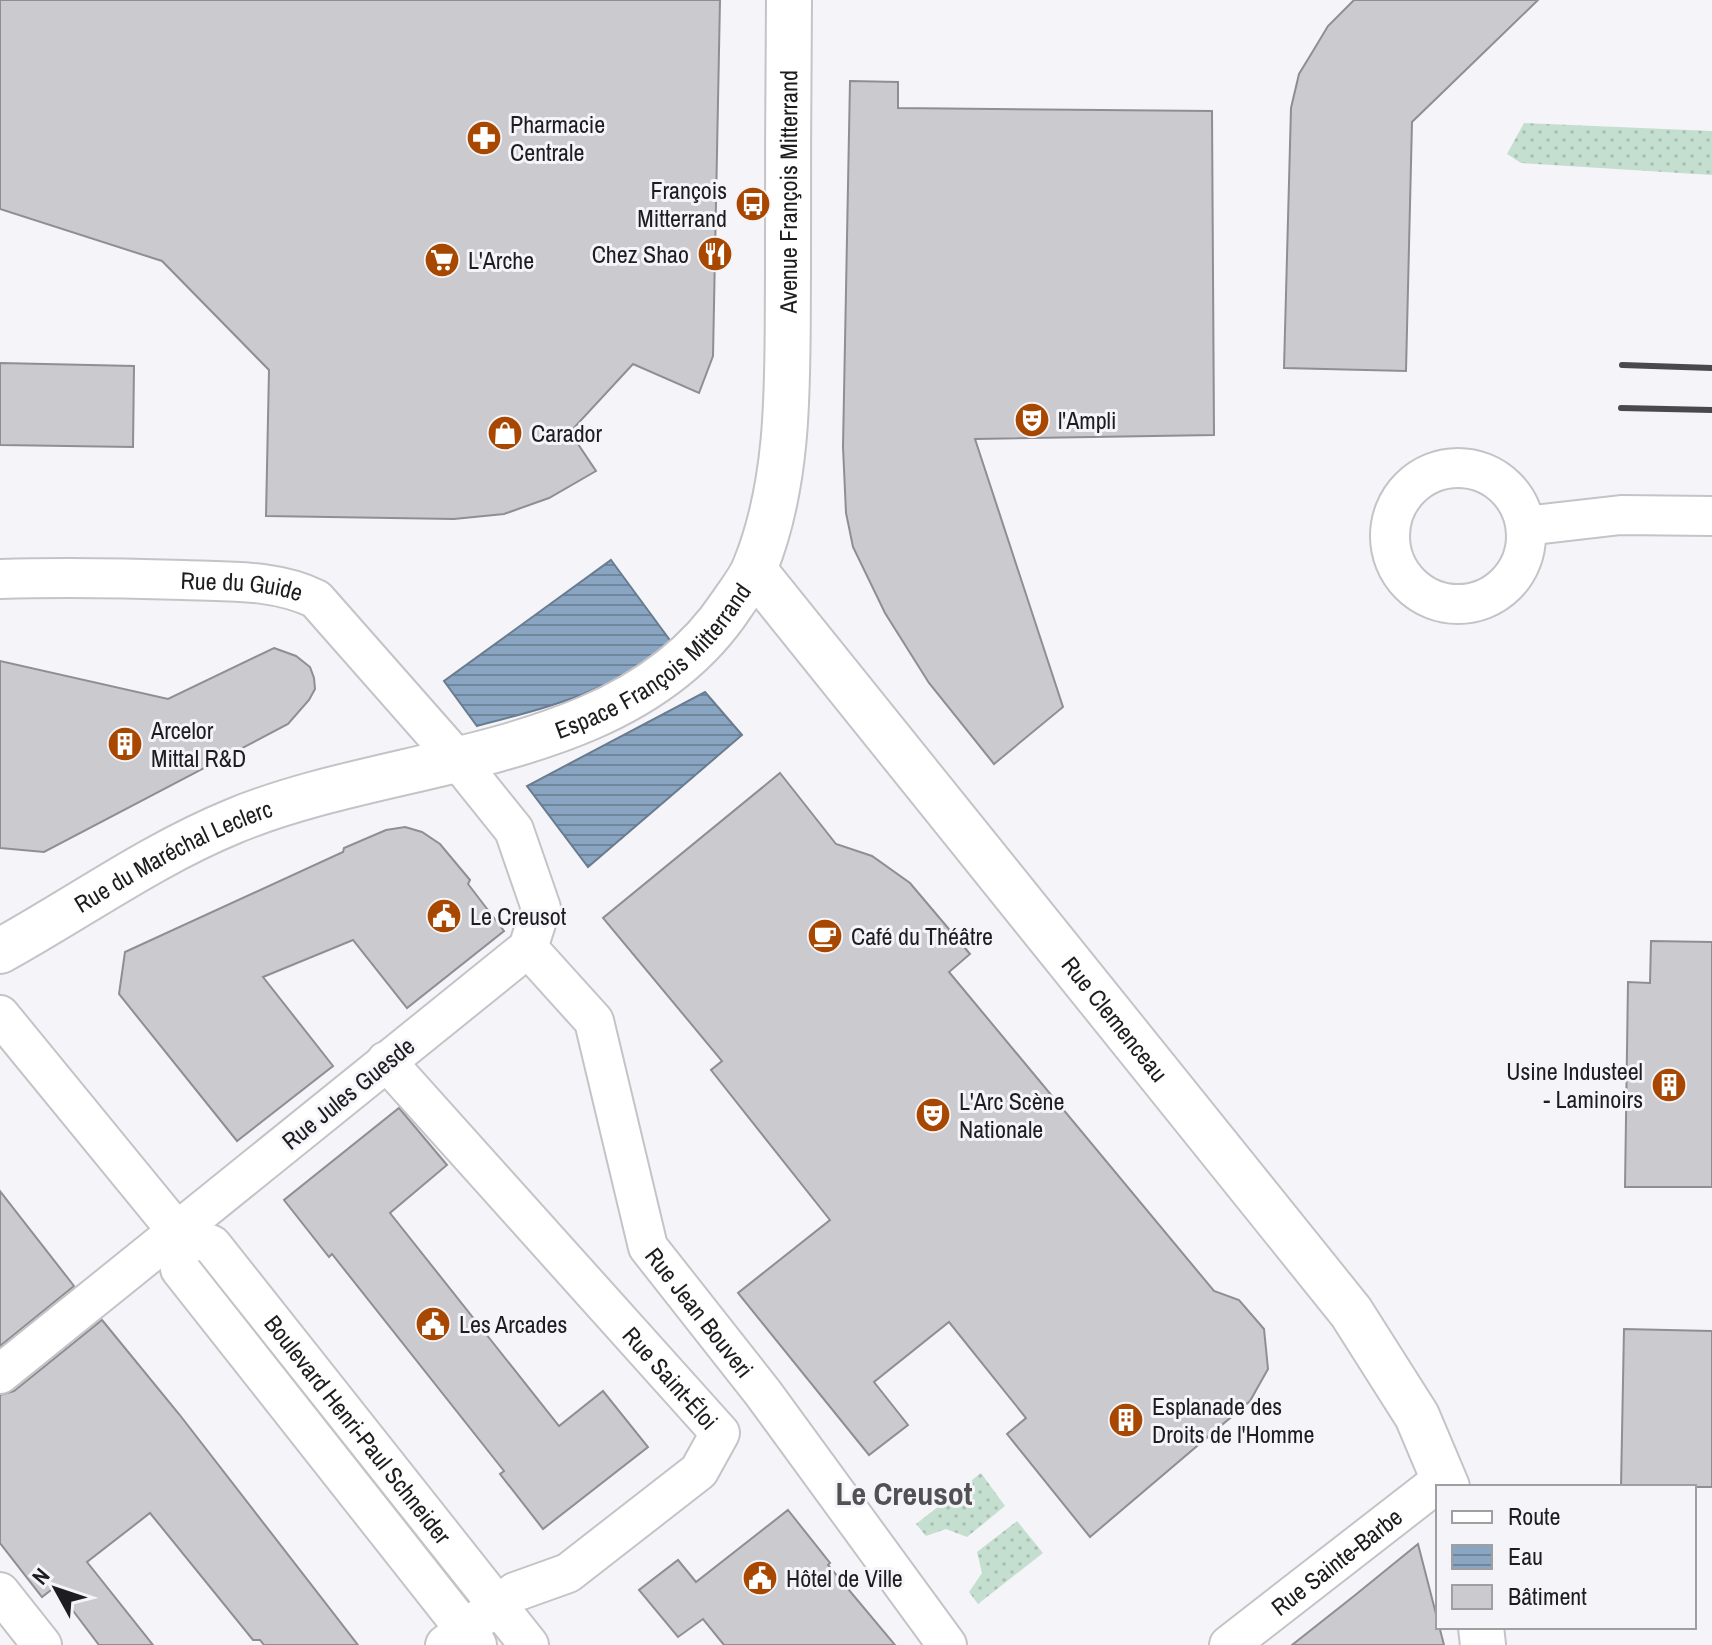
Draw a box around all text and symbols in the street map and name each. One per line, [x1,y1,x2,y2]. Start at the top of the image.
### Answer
street label: Avenue François Mitterrand [772,70,804,315]
place label: Pharmacie Centrale [510,108,605,168]
pharmacy icon: Pharmacie Centrale [465,119,503,157]
place label: François Mitterrand [637,174,727,234]
bus stop icon: François Mitterrand [734,185,772,223]
restaurant icon: Chez Shao [696,235,734,273]
place label: Chez Shao [592,238,689,270]
supermarket icon: L'Arche [423,241,461,279]
place label: L'Arche [468,244,534,276]
theatre icon: l'Ampli [1013,401,1051,439]
place label: l'Ampli [1058,404,1116,436]
shop icon: Carador [486,414,524,452]
place label: Carador [531,417,603,449]
street label: Rue du Guide [180,564,307,608]
street label: Espace François Mitterrand [550,577,758,746]
place label: Arcelor Mittal R&D [150,714,246,774]
building icon: Arcelor Mittal R&D [106,725,144,763]
street label: Rue du Maréchal Leclerc [68,792,276,920]
public building icon: Le Creusot [425,897,463,935]
place label: Le Creusot [470,900,567,932]
cafe icon: Café du Théâtre [806,917,844,955]
place label: Café du Théâtre [851,920,993,952]
street label: Rue Clemenceau [1055,949,1175,1088]
street label: Rue Jules Guesde [275,1030,421,1156]
place label: Usine Industeel - Laminoirs [1506,1055,1643,1115]
building icon: Usine Industeel - Laminoirs [1650,1066,1688,1104]
place label: L'Arc Scène Nationale [959,1085,1065,1145]
theatre icon: L'Arc Scène Nationale [914,1096,952,1134]
street label: Rue Jean Bouveri [638,1241,761,1384]
public building icon: Les Arcades [414,1305,452,1343]
street label: Boulevard Henri-Paul Schneider [257,1308,459,1551]
place label: Les Arcades [459,1308,567,1340]
street label: Rue Saint-Éloi [616,1320,725,1436]
place label: Esplanade des Droits de l'Homme [1152,1390,1314,1450]
building icon: Esplanade des Droits de l'Homme [1107,1401,1145,1439]
district label: Le Creusot [835,1472,973,1515]
legend [1436,1485,1696,1629]
text: Route [1508,1500,1561,1532]
street label: Rue Sainte-Barbe [1264,1501,1408,1623]
text: Eau [1508,1540,1543,1572]
north arrow [16,1549,96,1629]
public building icon: Hôtel de Ville [741,1559,779,1597]
text: N [25,1562,56,1591]
place label: Hôtel de Ville [786,1562,903,1594]
text: Bâtiment [1508,1580,1587,1612]

